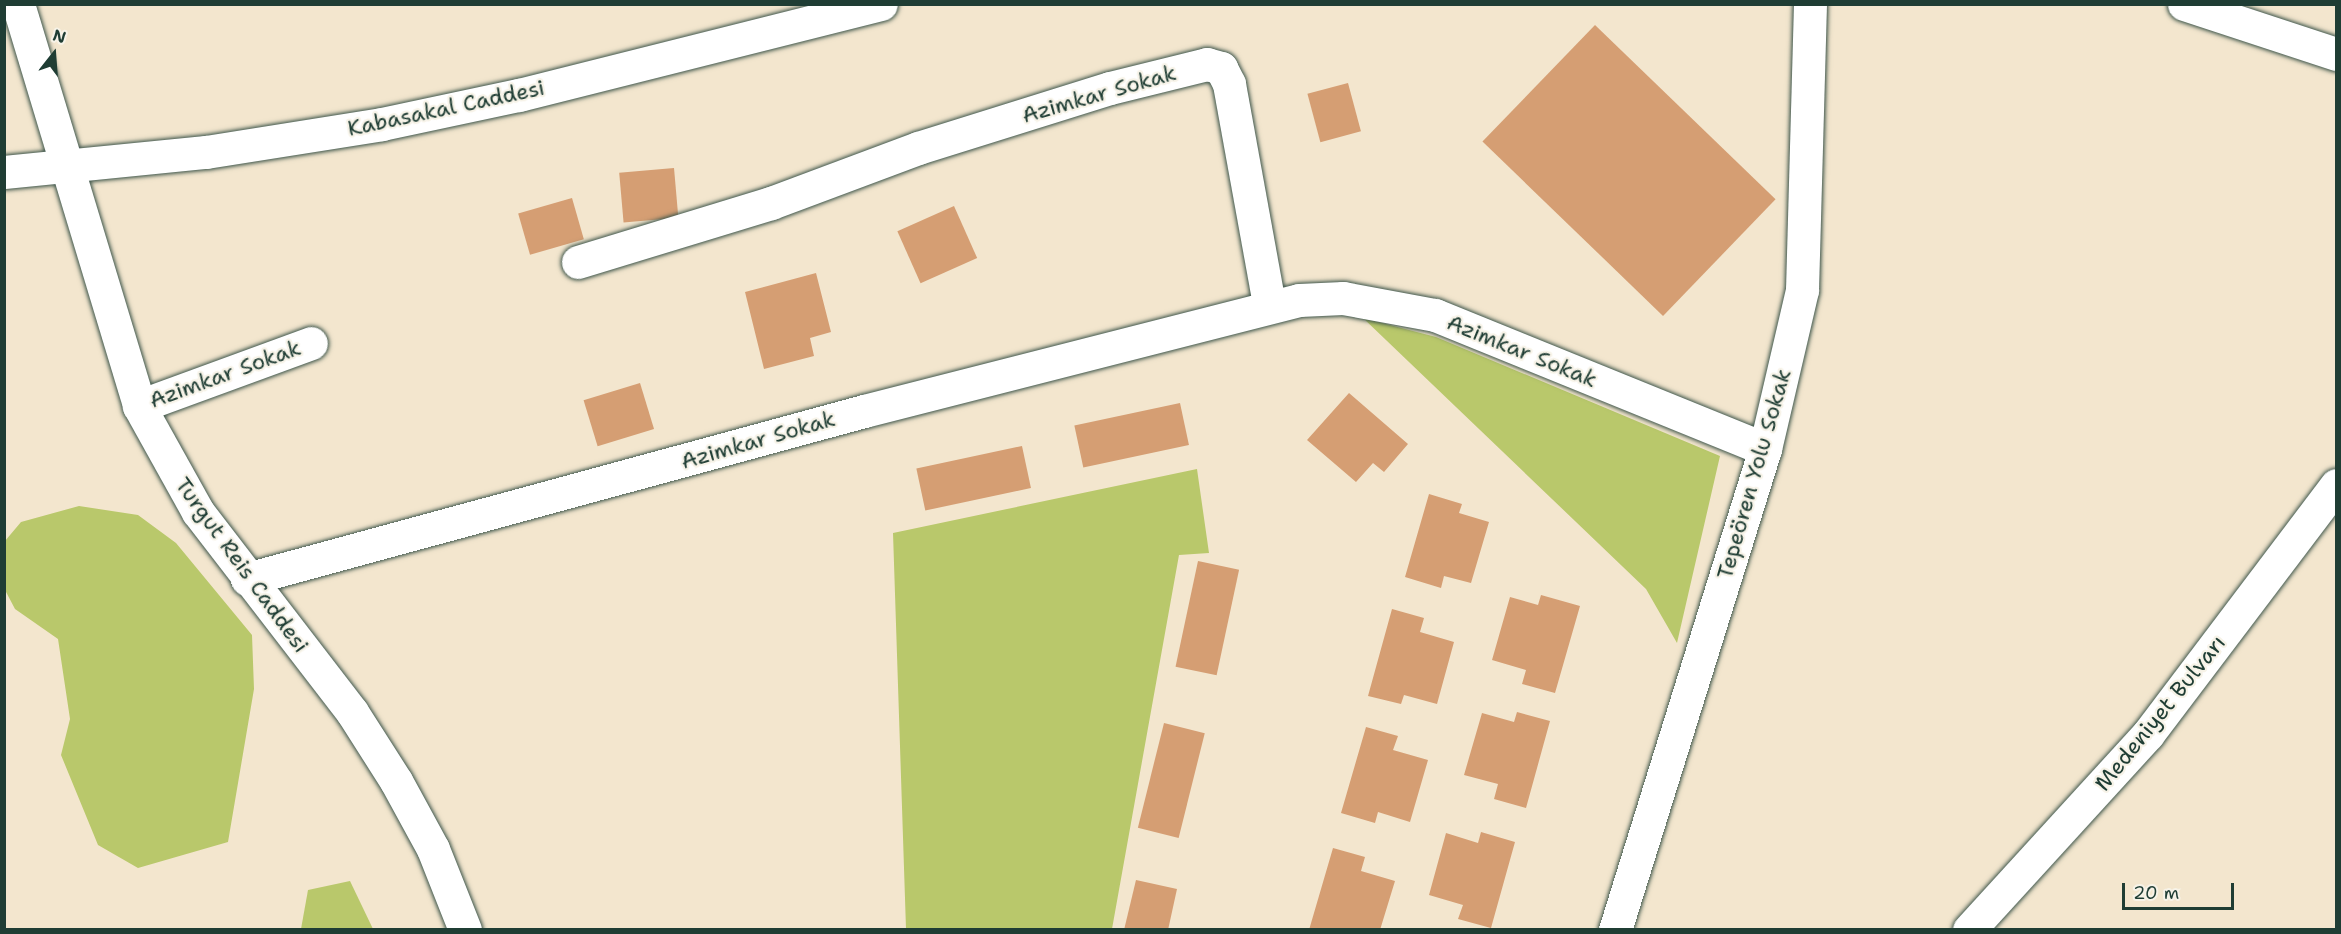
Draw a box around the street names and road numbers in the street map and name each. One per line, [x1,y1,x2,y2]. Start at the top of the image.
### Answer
street label: Azimkar Sokak [1019,59,1179,129]
street label: Kabasakal Caddesi [345,74,547,142]
street label: Azimkar Sokak [1443,309,1601,393]
street label: Azimkar Sokak [146,334,304,414]
street label: Tepeören Yolu Sokak [1711,366,1797,582]
street label: Azimkar Sokak [678,405,838,475]
street label: Turgut Reis Caddesi [170,472,314,658]
street label: Medeniyet Bulvarı [2089,630,2231,796]

